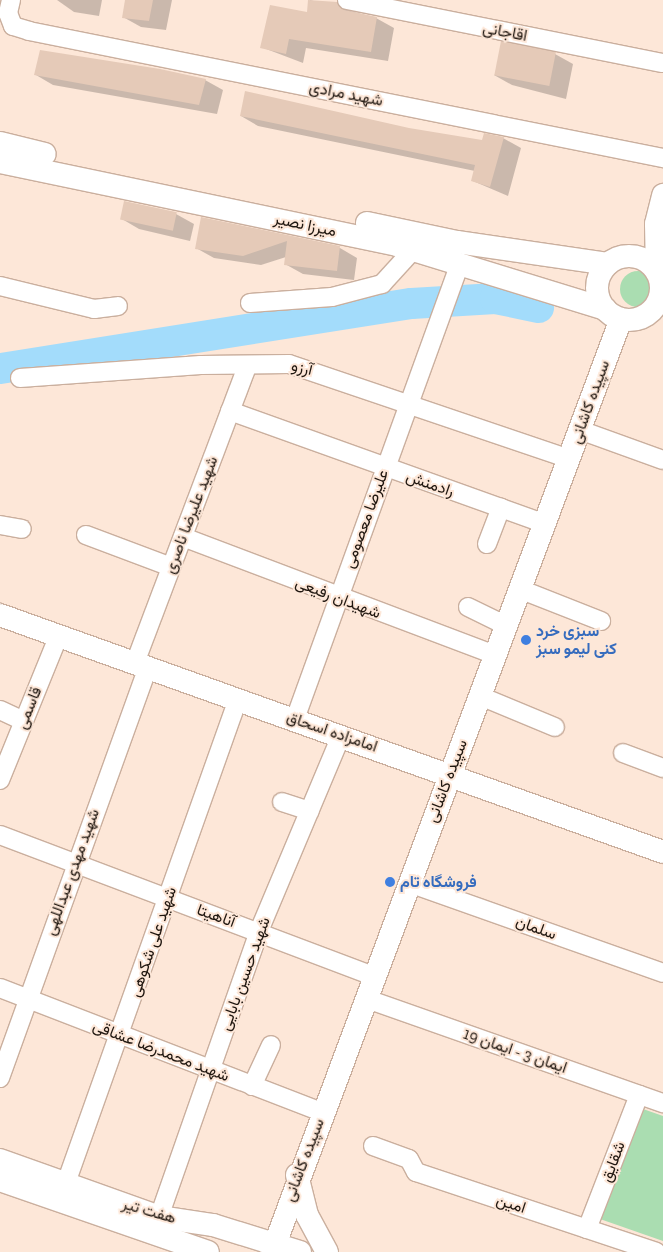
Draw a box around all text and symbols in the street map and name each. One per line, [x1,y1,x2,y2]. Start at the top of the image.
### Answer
street label: اقاجانی [481,18,529,46]
street label: شهید مرادی [307,77,385,111]
street label: میرزا نصیر [272,209,338,241]
street label: آرزو [289,356,315,380]
street label: سپیده کاشانی [566,358,614,446]
street label: شهید علیرضا ناصری [160,454,222,576]
street label: علیرضا معصومی [339,467,393,571]
street label: رادمنش [403,467,457,501]
street label: شهیدان رفیعی [292,573,384,623]
place label: سبزی خرد کنی لیمو سبز [536,621,617,659]
marker: سبزی خرد کنی لیمو سبز [520,634,532,646]
street label: قاسمی [12,684,46,732]
street label: امامزاده اسحاق [284,707,380,757]
street label: سپیده کاشانی [422,737,472,825]
street label: شهید مهدی عبداللهی [40,806,104,938]
place label: فروشگاه تام [400,872,477,892]
marker: فروشگاه تام [384,876,396,888]
street label: شهید علی شکوهی [125,884,181,1000]
street label: آناهیتا [194,900,238,932]
street label: سلمان [513,912,559,944]
street label: شهید حسین بابایی [216,915,274,1033]
street label: شهید محمدرضا عشاقی [90,1016,232,1086]
street label: ایمان 3 - ایمان 19 [461,1024,569,1078]
street label: سپیده کاشانی [279,1116,329,1204]
street label: شقایق [596,1139,630,1185]
street label: امین [494,1190,528,1218]
street label: هفت تیر [120,1194,178,1228]

